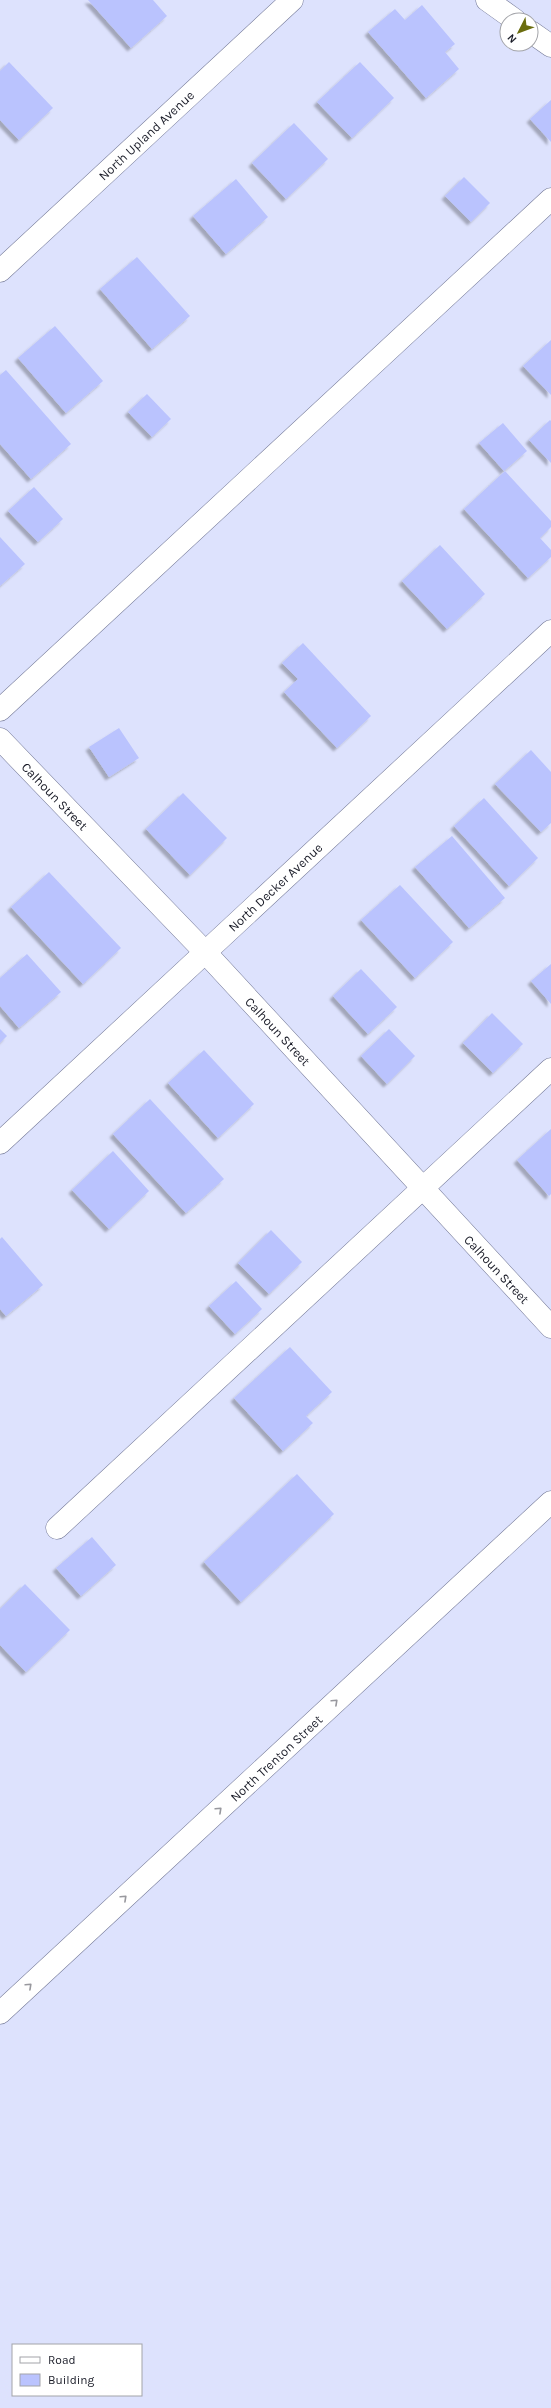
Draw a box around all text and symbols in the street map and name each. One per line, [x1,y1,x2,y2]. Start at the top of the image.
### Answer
north arrow [499,12,539,52]
text: N [504,31,519,46]
street label: North Upland Avenue [96,87,197,183]
street label: Calhoun Street [19,759,91,833]
street label: North Decker Avenue [225,840,326,935]
street label: Calhoun Street [242,994,313,1069]
street label: Calhoun Street [461,1232,532,1307]
one-way arrow [330,1699,338,1707]
street label: North Trenton Street [227,1712,325,1805]
one-way arrow [214,1807,222,1814]
one-way arrow [119,1895,127,1903]
one-way arrow [24,1984,31,1991]
legend [12,2344,142,2396]
text: Road [48,2353,76,2367]
text: Building [48,2373,95,2387]

